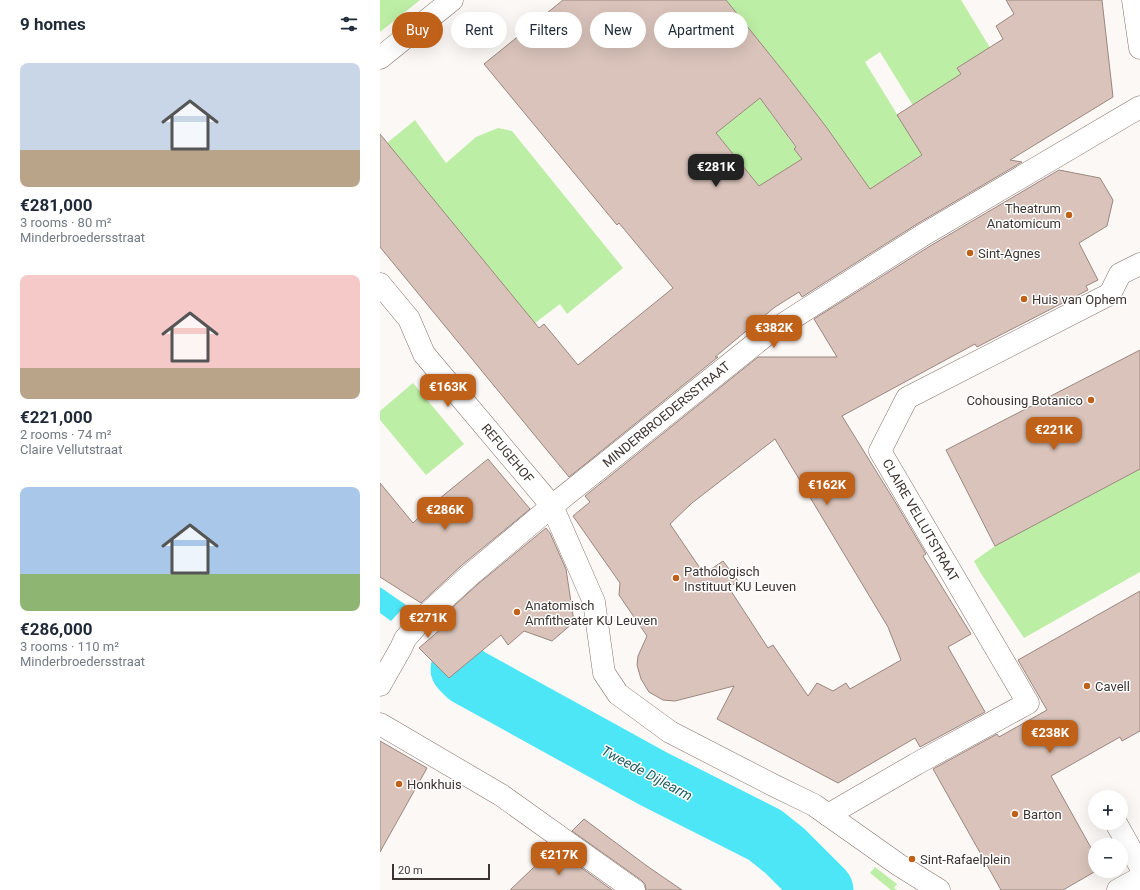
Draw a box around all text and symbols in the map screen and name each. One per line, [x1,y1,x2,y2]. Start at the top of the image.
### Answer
chip: Buy [392,12,443,48]
chip: Rent [451,12,507,48]
chip: Filters [515,12,582,48]
chip: New [590,12,646,48]
chip: Apartment [654,12,748,48]
icon: filters [338,13,360,35]
text: 9 homes [20,14,86,34]
icon: home [154,89,226,161]
pin: €281K [688,154,744,188]
text: €281K [697,159,735,174]
text: €281,000 [20,195,92,215]
place label: Theatrum Anatomicum [987,201,1061,231]
marker: Theatrum Anatomicum [1064,210,1074,220]
text: 3 rooms · 80 m² [20,215,112,230]
text: Minderbroedersstraat [20,230,145,245]
place label: Sint-Agnes [978,246,1041,261]
marker: Sint-Agnes [965,248,975,258]
place label: Huis van Ophem [1032,292,1127,307]
marker: Huis van Ophem [1019,294,1029,304]
icon: home [154,301,226,373]
pin: €382K [746,315,802,349]
text: €382K [755,320,793,335]
street label: MINDERBROEDERSSTRAAT [600,358,733,470]
pin: €163K [420,374,476,408]
text: €163K [429,379,467,394]
place label: Cohousing Botanico [966,393,1083,408]
marker: Cohousing Botanico [1086,395,1096,405]
text: €221,000 [20,407,92,427]
pin: €221K [1026,417,1082,451]
street label: REFUGEHOF [479,421,537,486]
text: €221K [1035,422,1073,437]
text: 2 rooms · 74 m² [20,427,112,442]
text: Claire Vellutstraat [20,442,122,457]
street label: CLAIRE VELLUTSTRAAT [879,456,962,584]
pin: €162K [799,472,855,506]
text: €162K [808,477,846,492]
pin: €286K [417,497,473,531]
text: €286K [426,502,464,517]
icon: home [154,513,226,585]
place label: Pathologisch Instituut KU Leuven [684,564,796,594]
marker: Pathologisch Instituut KU Leuven [671,573,681,583]
place label: Anatomisch Amfitheater KU Leuven [525,598,657,628]
pin: €271K [400,605,456,639]
marker: Anatomisch Amfitheater KU Leuven [512,607,522,617]
text: €271K [409,610,447,625]
text: €286,000 [20,619,92,639]
text: 3 rooms · 110 m² [20,639,119,654]
text: Minderbroedersstraat [20,654,145,669]
place label: Cavell [1095,679,1130,694]
marker: Cavell [1082,681,1092,691]
pin: €238K [1022,720,1078,754]
text: €238K [1031,725,1069,740]
water label: Tweede Dijlearm [599,742,695,804]
place label: Honkhuis [407,777,462,792]
marker: Honkhuis [394,779,404,789]
map controls [1088,790,1128,878]
button: + [1088,790,1128,830]
place label: Barton [1023,807,1062,822]
marker: Barton [1010,809,1020,819]
button: − [1088,838,1128,878]
pin: €217K [531,842,587,876]
text: €217K [540,847,578,862]
place label: Sint-Rafaelplein [920,852,1010,867]
marker: Sint-Rafaelplein [907,854,917,864]
scale bar [392,862,490,881]
text: 20 m [398,864,423,877]

